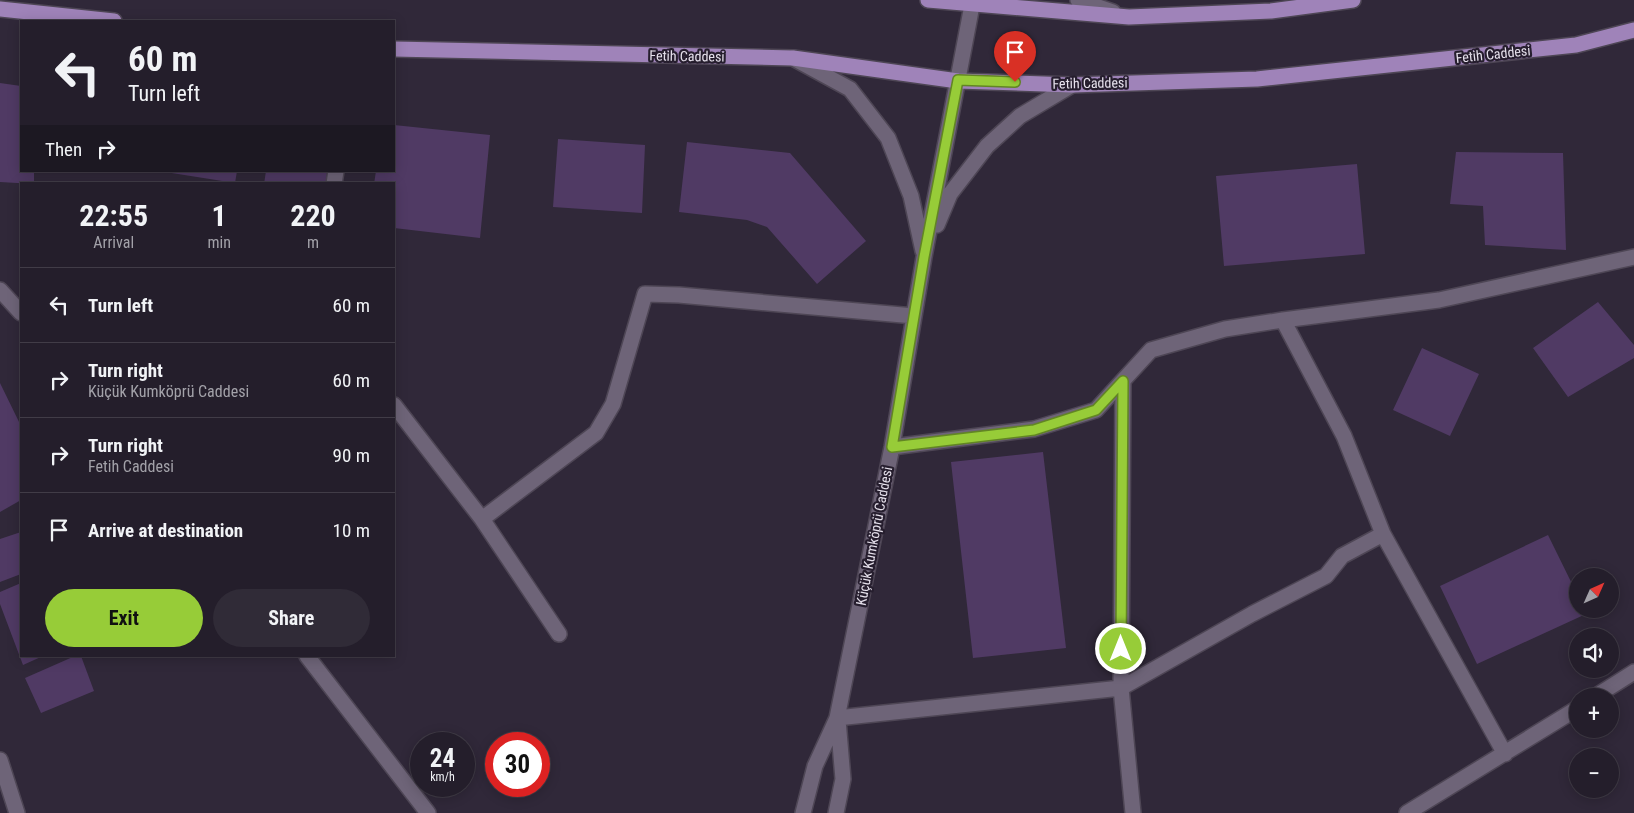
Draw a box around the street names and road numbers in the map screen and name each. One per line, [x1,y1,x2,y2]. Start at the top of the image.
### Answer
street label: Fetih Caddesi [1455,42,1531,66]
street label: Fetih Caddesi [649,47,725,65]
street label: Fetih Caddesi [1052,74,1128,92]
street label: Küçük Kumköprü Caddesi [853,465,895,607]

